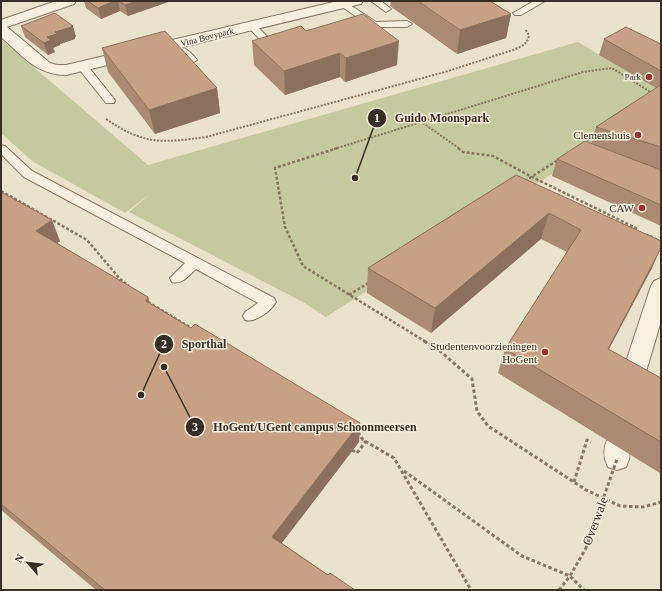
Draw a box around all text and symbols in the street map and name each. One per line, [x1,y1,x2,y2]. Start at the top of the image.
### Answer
street label: Vina Bovypark [179,25,235,48]
place label: Park [625,72,641,82]
marker: Park [644,72,654,82]
callout: Guido Moonspark [367,106,498,130]
text: 1 [374,111,380,125]
text: Guido Moonspark [395,111,490,125]
place label: Clemenshuis [573,129,630,141]
marker: Clemenshuis [633,130,643,140]
place label: CAW [609,202,635,214]
marker: CAW [637,203,647,213]
callout: Sporthal [154,332,235,356]
text: 2 [161,337,167,351]
text: Sporthal [182,337,227,351]
place label: Studentenvoorzieningen HoGent [430,340,537,365]
marker: Studentenvoorzieningen HoGent [540,347,550,357]
callout: HoGent/UGent campus Schoonmeersen [185,415,424,439]
text: 3 [192,420,198,434]
text: HoGent/UGent campus Schoonmeersen [213,420,417,434]
street label: Overwale [579,494,611,547]
north arrow [8,543,48,583]
text: N [12,552,26,565]

